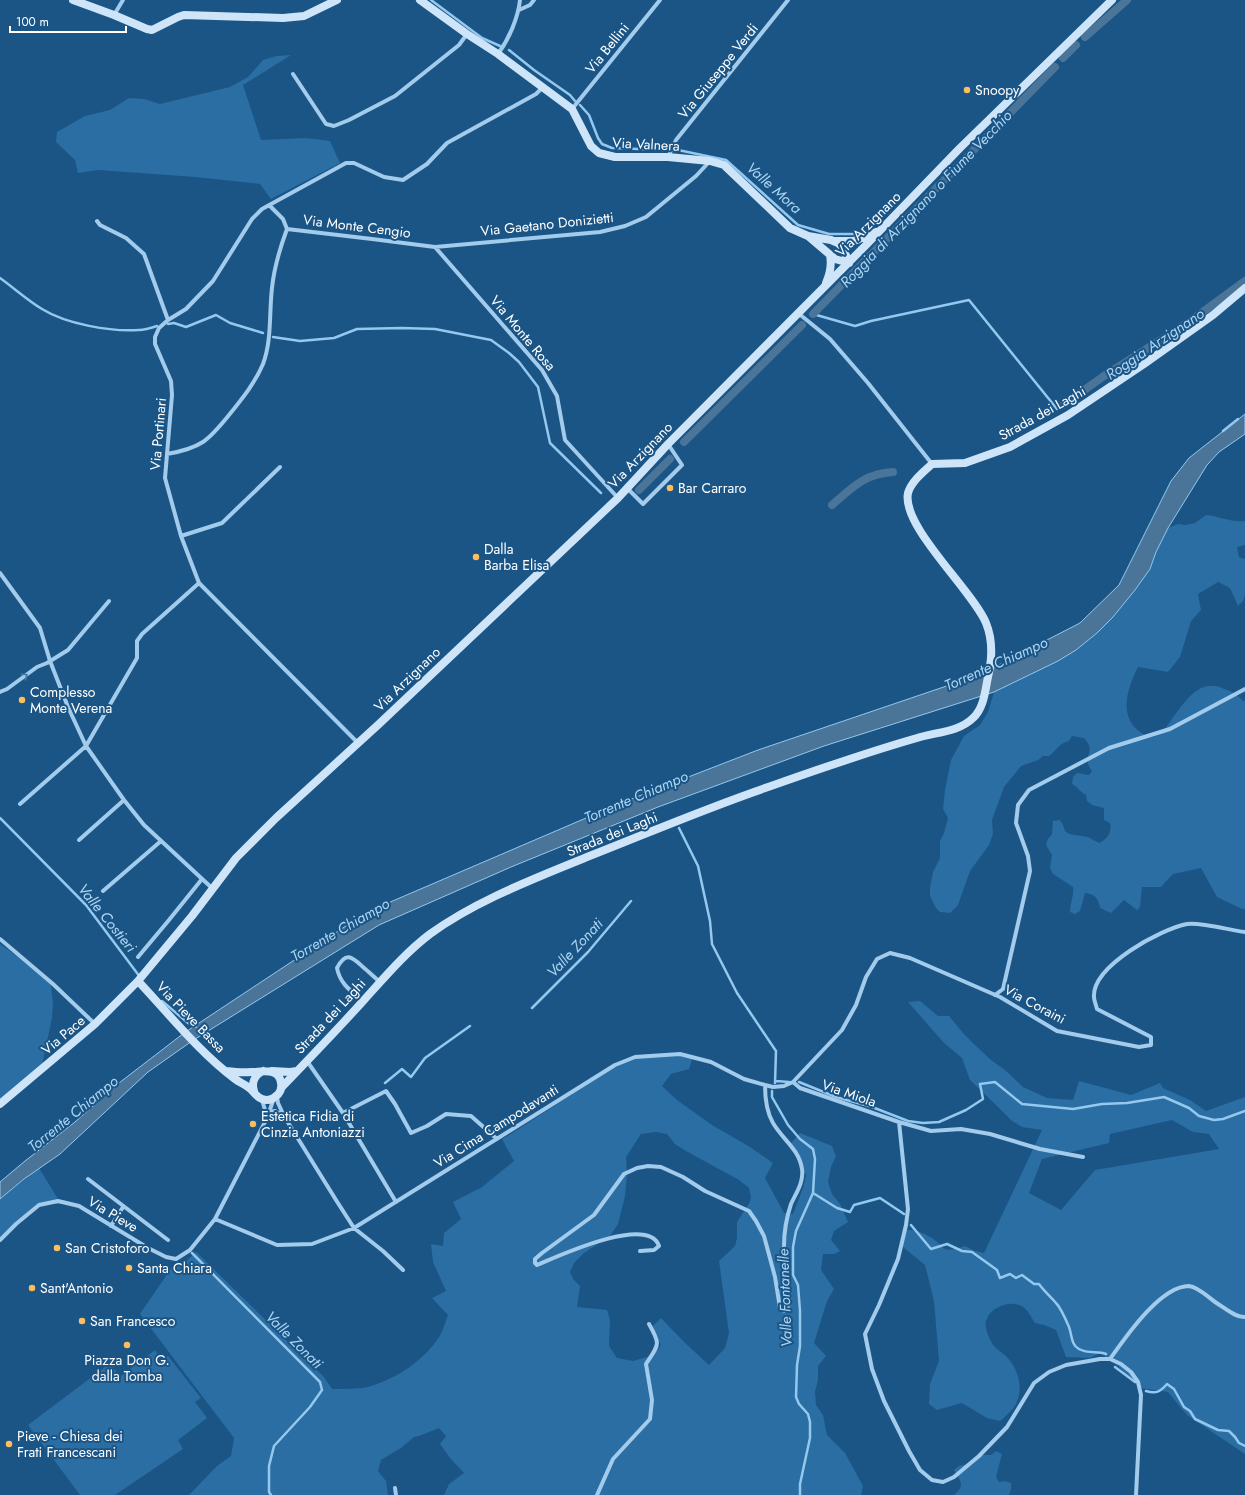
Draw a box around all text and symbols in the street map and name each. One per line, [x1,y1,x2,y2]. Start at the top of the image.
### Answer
scale bar [10,8,126,34]
text: 100 m [16,13,49,31]
street label: Via Bellini [580,18,634,78]
street label: Via Giuseppe Verdi [673,19,763,123]
place label: Snoopy [975,80,1020,100]
marker: Snoopy [962,85,972,95]
water label: Roggia di Arzignano o Fiume Vecchio [835,105,1017,293]
street label: Via Valnera [612,132,680,156]
water label: Valle Mora [741,157,807,219]
street label: Via Arzignano [831,186,906,261]
street label: Via Gaetano Donizietti [479,207,615,241]
street label: Via Monte Cengio [302,209,412,243]
street label: Via Monte Rosa [486,291,560,375]
water label: Roggia Arzignano [1101,303,1209,385]
street label: Strada dei Laghi [995,381,1089,445]
street label: Via Portinari [145,397,171,471]
street label: Via Arzignano [603,417,677,493]
place label: Bar Carraro [678,478,747,498]
marker: Bar Carraro [665,483,675,493]
place label: Dalla Barba Elisa [484,539,549,575]
marker: Dalla Barba Elisa [471,552,481,562]
water label: Torrente Chiampo [941,631,1051,697]
street label: Via Arzignano [369,642,445,716]
one-way arrow [20,674,27,681]
place label: Complesso Monte Verena [30,682,112,718]
marker: Complesso Monte Verena [17,695,27,705]
water label: Torrente Chiampo [581,765,691,829]
street label: Strada dei Laghi [564,807,660,861]
water label: Valle Costieri [73,879,142,957]
water label: Torrente Chiampo [286,893,394,967]
water label: Valle Zonati [542,913,608,982]
street label: Strada dei Laghi [290,974,370,1058]
street label: Via Pieve Bassa [152,977,230,1057]
street label: Via Coraini [1001,979,1069,1029]
street label: Via Pace [37,1011,89,1059]
water label: Torrente Chiampo [23,1071,123,1157]
street label: Via Miola [819,1074,879,1112]
street label: Via Cima Campodavanti [430,1079,562,1173]
place label: Estetica Fidia di Cinzia Antoniazzi [261,1106,365,1142]
marker: Estetica Fidia di Cinzia Antoniazzi [248,1119,258,1129]
street label: Via Pieve [84,1191,142,1237]
place label: San Cristoforo [65,1238,150,1258]
marker: San Cristoforo [52,1243,62,1253]
water label: Valle Fontanelle [772,1248,798,1348]
place label: Santa Chiara [137,1258,212,1278]
marker: Santa Chiara [124,1263,134,1273]
place label: Sant'Antonio [40,1278,114,1298]
marker: Sant'Antonio [27,1283,37,1293]
water label: Valle Zonati [260,1306,328,1374]
place label: San Francesco [90,1311,176,1331]
marker: San Francesco [77,1316,87,1326]
marker: Piazza Don G. dalla Tomba [122,1340,132,1350]
place label: Piazza Don G. dalla Tomba [84,1350,170,1386]
place label: Pieve - Chiesa dei Frati Francescani [17,1426,123,1462]
marker: Pieve - Chiesa dei Frati Francescani [4,1439,14,1449]

